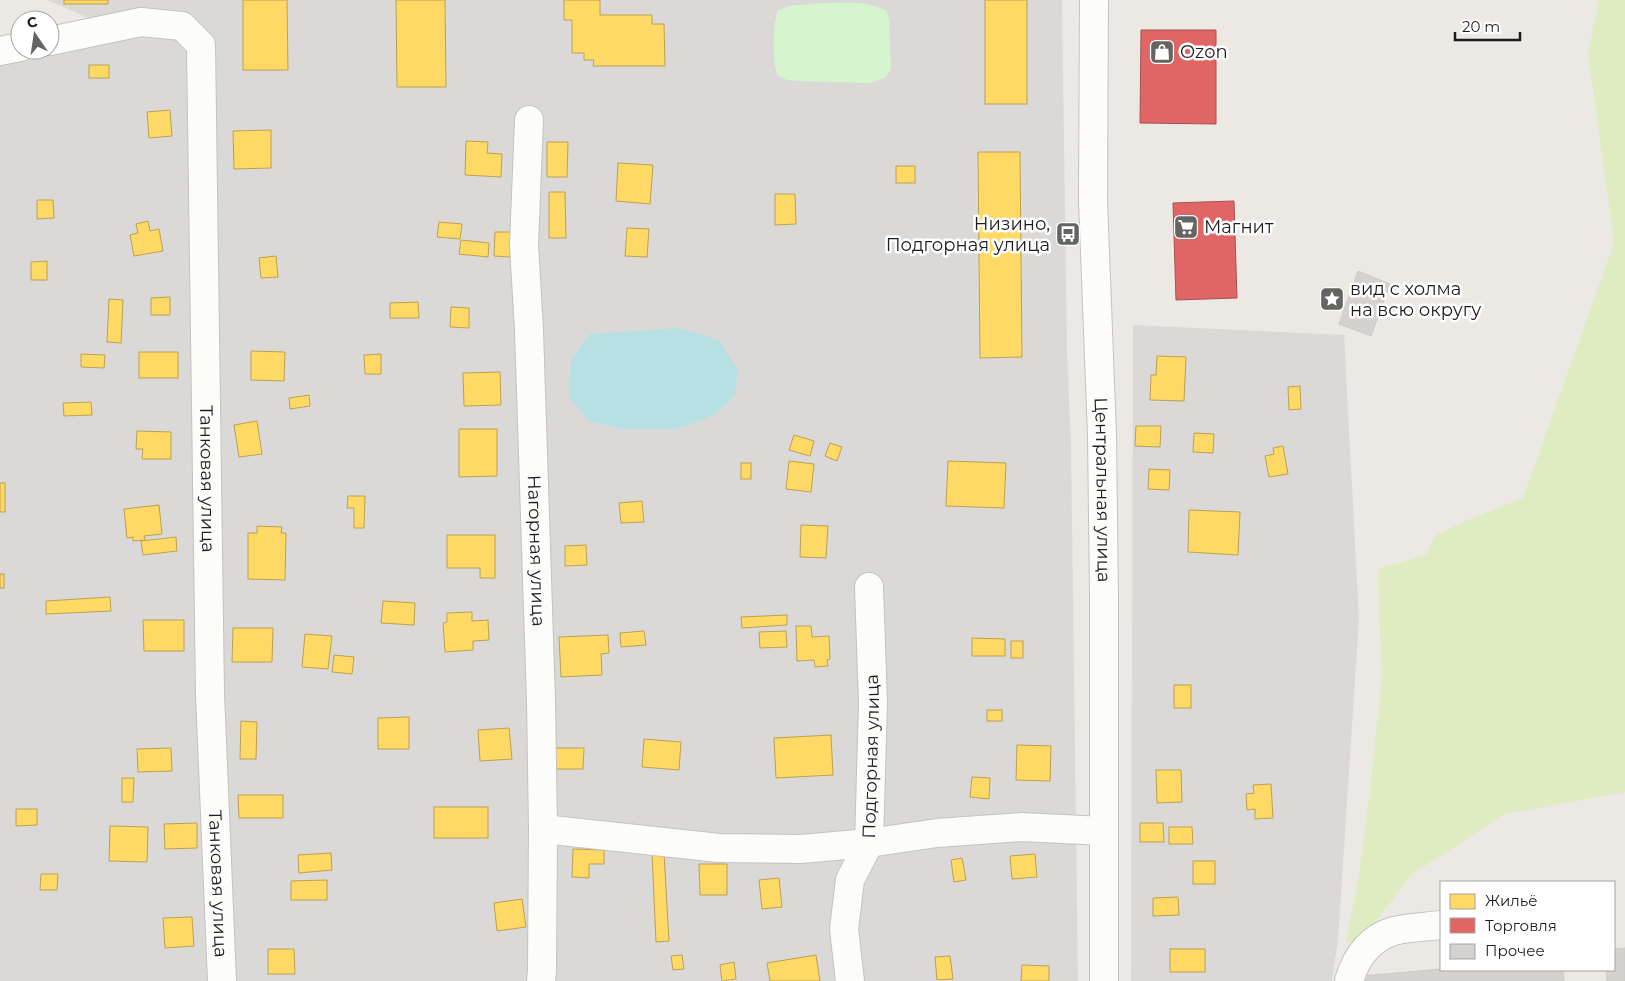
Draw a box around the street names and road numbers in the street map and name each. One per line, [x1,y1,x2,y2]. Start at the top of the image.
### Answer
street label: Центральная улица [1090,397,1115,583]
street label: Танковая улица [195,405,219,553]
street label: Нагорная улица [523,474,550,627]
street label: Подгорная улица [858,674,884,839]
street label: Танковая улица [204,810,232,958]

